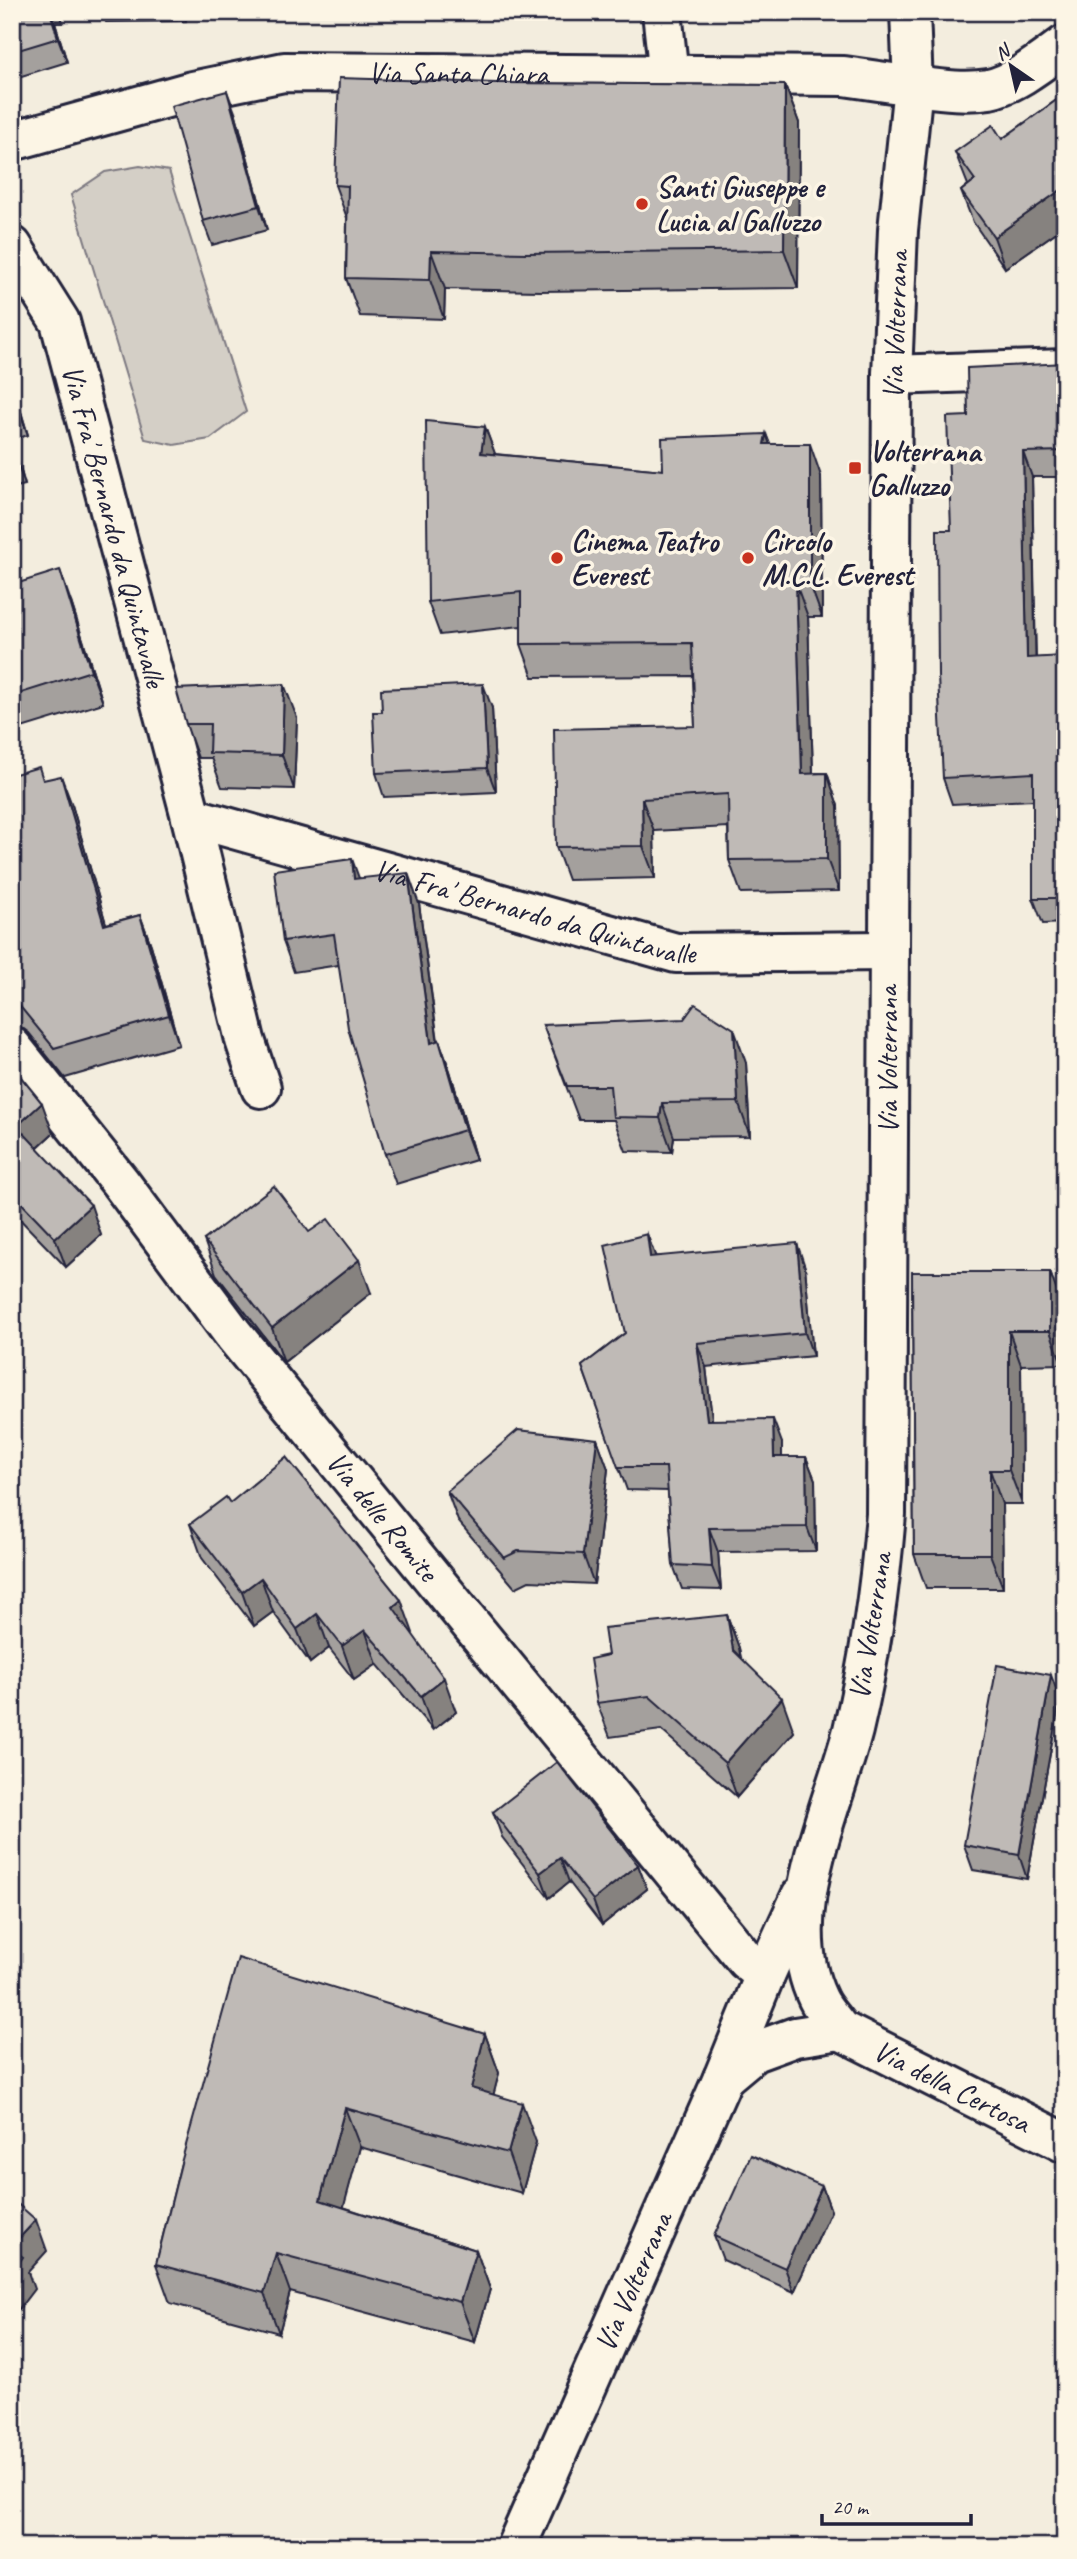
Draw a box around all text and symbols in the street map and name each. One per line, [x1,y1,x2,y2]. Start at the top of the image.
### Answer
north arrow [976,32,1046,102]
text: N [990,38,1016,66]
street label: Via Santa Chiara [368,54,550,93]
place label: Santi Giuseppe e Lucia al Galluzzo [656,168,826,240]
marker: Santi Giuseppe e Lucia al Galluzzo [634,196,650,212]
street label: Via Volterrana [873,248,917,400]
street label: Via Fra' Bernardo da Quintavalle [53,361,175,694]
place label: Volterrana Galluzzo [869,432,983,504]
marker: Volterrana Galluzzo [847,460,863,476]
place label: Cinema Teatro Everest [571,522,720,594]
place label: Circolo M.C.L. Everest [762,522,916,594]
marker: Cinema Teatro Everest [549,550,565,566]
marker: Circolo M.C.L. Everest [740,550,756,566]
street label: Via Fra' Bernardo da Quintavalle [370,850,698,972]
street label: Via Volterrana [868,983,906,1134]
street label: Via delle Romite [318,1444,448,1591]
street label: Via Volterrana [840,1547,901,1702]
street label: Via della Certosa [867,2031,1038,2142]
street label: Via Volterrana [586,2204,681,2357]
scale bar [822,2482,970,2526]
text: 20 m [832,2494,870,2520]

